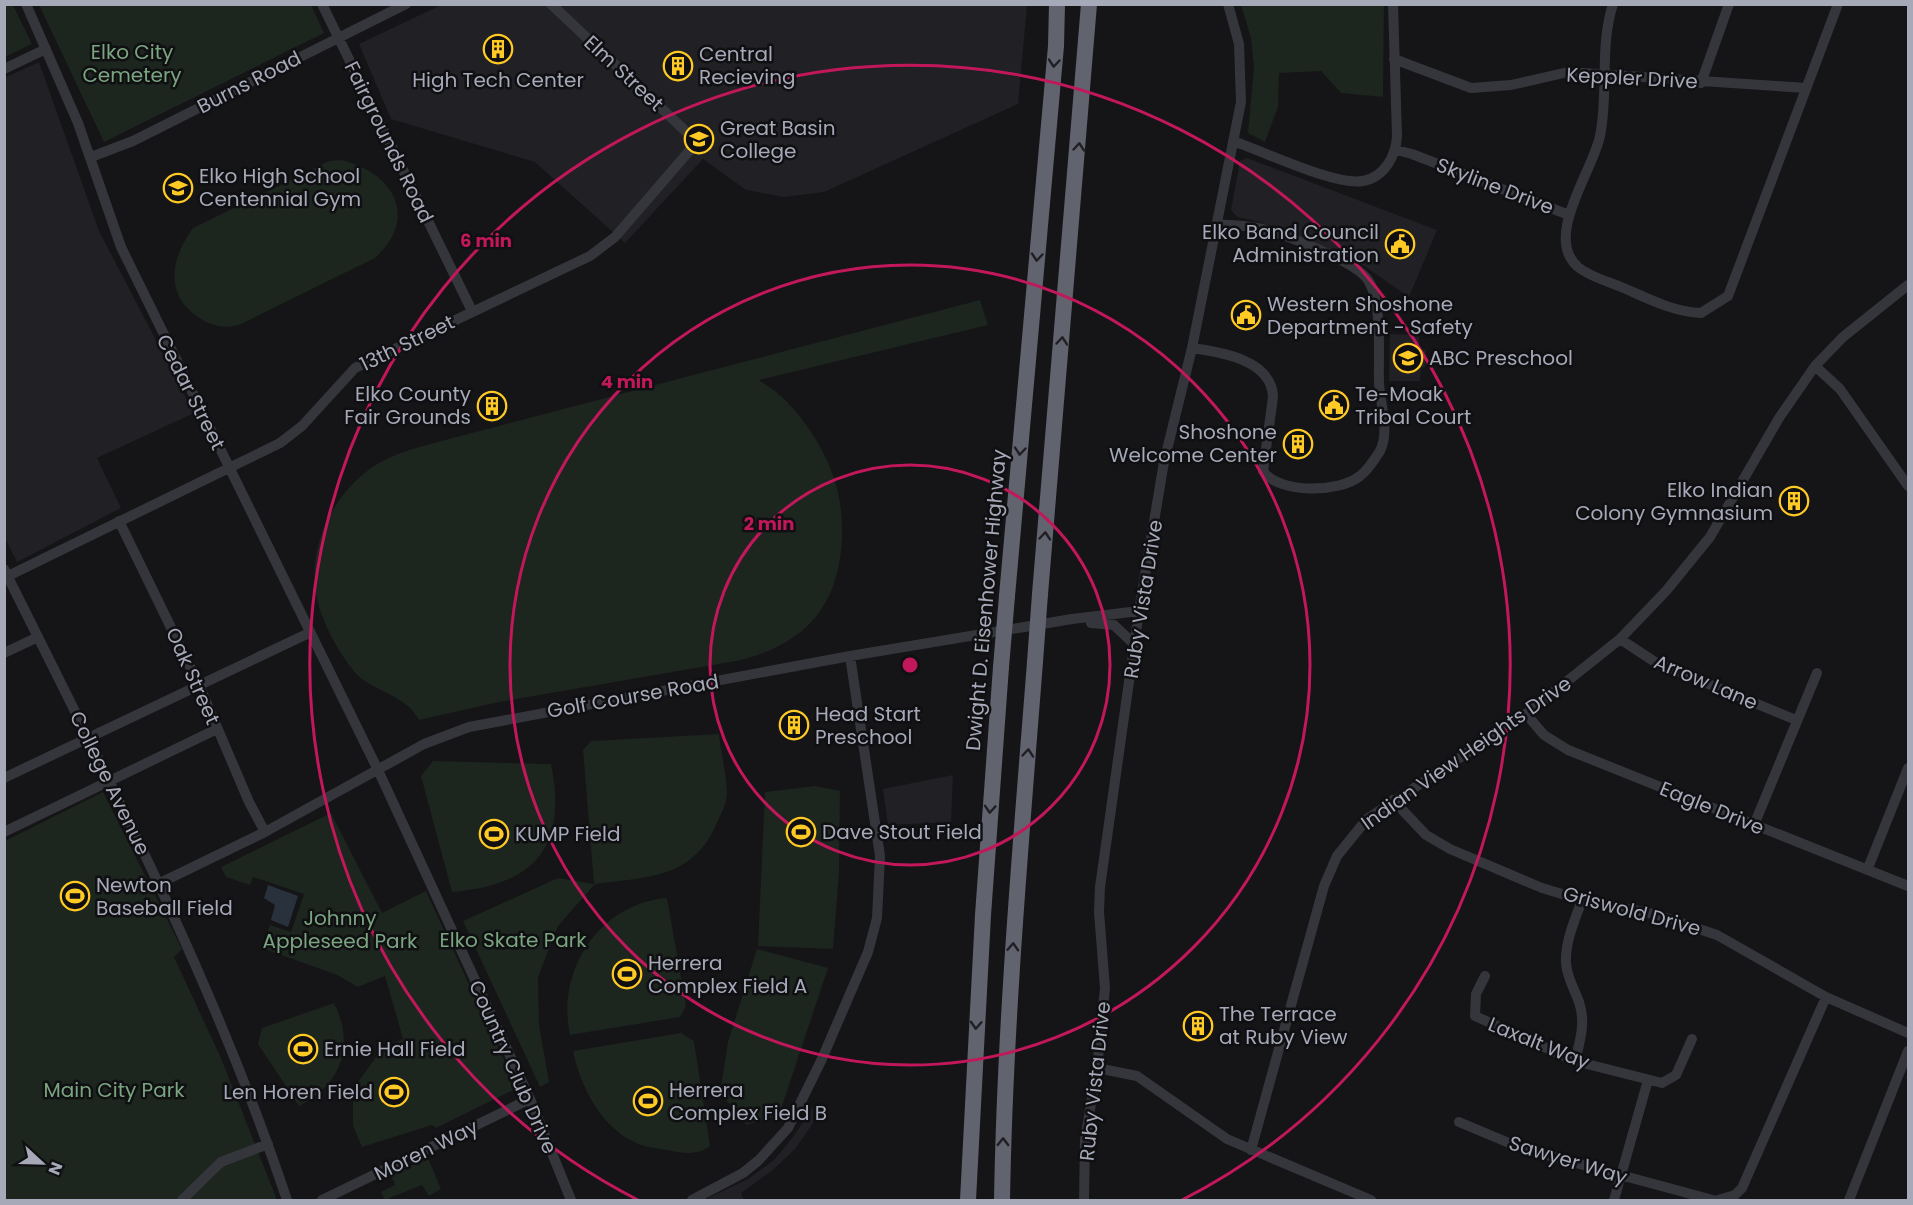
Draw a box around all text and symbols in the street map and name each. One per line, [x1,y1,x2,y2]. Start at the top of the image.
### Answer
street label: Elm Street [578,29,670,117]
building icon: High Tech Center [482,33,514,65]
park label: Elko City Cemetery [82,38,182,89]
place label: Central Recieving [699,40,795,91]
street label: Burns Road [192,44,306,120]
building icon: Central Recieving [662,50,694,82]
street label: Fairgrounds Road [338,56,440,228]
one-way arrow [1048,58,1061,67]
street label: Keppler Drive [1566,61,1698,95]
place label: High Tech Center [412,66,584,94]
place label: Great Basin College [720,114,836,165]
school or university icon: Great Basin College [683,123,715,155]
one-way arrow [1072,143,1085,152]
street label: Skyline Drive [1432,151,1558,221]
place label: Elko High School Centennial Gym [199,162,361,213]
school or university icon: Elko High School Centennial Gym [162,172,194,204]
place label: Elko Band Council Administration [1202,218,1379,269]
text: 6 min [460,228,512,253]
public building icon: Elko Band Council Administration [1384,228,1416,260]
one-way arrow [1031,253,1044,262]
place label: Western Shoshone Department - Safety [1267,290,1473,341]
public building icon: Western Shoshone Department - Safety [1230,299,1262,331]
street label: 13th Street [355,308,459,378]
street label: Cedar Street [150,329,232,455]
one-way arrow [1055,337,1068,346]
school or university icon: ABC Preschool [1392,342,1424,374]
place label: ABC Preschool [1429,344,1573,372]
text: 4 min [601,369,653,394]
place label: Elko County Fair Grounds [344,380,471,431]
place label: Te-Moak Tribal Court [1355,380,1471,431]
public building icon: Te-Moak Tribal Court [1318,389,1350,421]
building icon: Elko County Fair Grounds [476,390,508,422]
place label: Shoshone Welcome Center [1109,418,1277,469]
building icon: Shoshone Welcome Center [1282,428,1314,460]
one-way arrow [1013,447,1026,456]
street label: Dwight D. Eisenhower Highway [959,448,1013,752]
place label: Elko Indian Colony Gymnasium [1575,476,1773,527]
building icon: Elko Indian Colony Gymnasium [1778,485,1810,517]
text: 2 min [744,511,794,536]
street label: Ruby Vista Drive [1117,518,1169,680]
one-way arrow [1038,531,1051,540]
street label: Oak Street [159,623,227,729]
street label: Arrow Lane [1650,648,1762,716]
centre of rings [900,655,920,675]
street label: Golf Course Road [545,667,721,725]
street label: Indian View Heights Drive [1355,670,1577,836]
place label: Head Start Preschool [815,700,921,751]
street label: College Avenue [63,706,157,860]
building icon: Head Start Preschool [778,709,810,741]
one-way arrow [1021,748,1034,757]
street label: Eagle Drive [1656,774,1768,842]
one-way arrow [984,805,997,814]
sports icon: Dave Stout Field [785,816,817,848]
sports icon: KUMP Field [478,818,510,850]
place label: Dave Stout Field [822,818,982,846]
place label: KUMP Field [515,820,620,848]
place label: Newton Baseball Field [96,871,233,922]
street label: Griswold Drive [1560,879,1704,943]
sports icon: Newton Baseball Field [59,880,91,912]
park label: Johnny Appleseed Park [263,904,418,955]
park label: Elko Skate Park [439,926,587,954]
one-way arrow [1006,943,1019,952]
place label: Herrera Complex Field A [648,949,807,1000]
sports icon: Herrera Complex Field A [611,958,643,990]
street label: Country Club Drive [462,976,564,1158]
street label: Ruby Vista Drive [1073,1000,1117,1162]
place label: The Terrace at Ruby View [1219,1000,1348,1051]
building icon: The Terrace at Ruby View [1182,1010,1214,1042]
street label: Laxalt Way [1484,1010,1594,1076]
one-way arrow [970,1020,983,1029]
sports icon: Ernie Hall Field [287,1033,319,1065]
place label: Ernie Hall Field [324,1035,466,1063]
park label: Main City Park [44,1076,185,1104]
sports icon: Len Horen Field [378,1076,410,1108]
place label: Herrera Complex Field B [669,1076,827,1127]
place label: Len Horen Field [223,1078,373,1106]
sports icon: Herrera Complex Field B [632,1085,664,1117]
street label: Moren Way [369,1113,483,1187]
street label: Sawyer Way [1505,1129,1631,1191]
north arrow [12,1133,72,1193]
one-way arrow [997,1138,1009,1147]
text: N [43,1159,68,1178]

